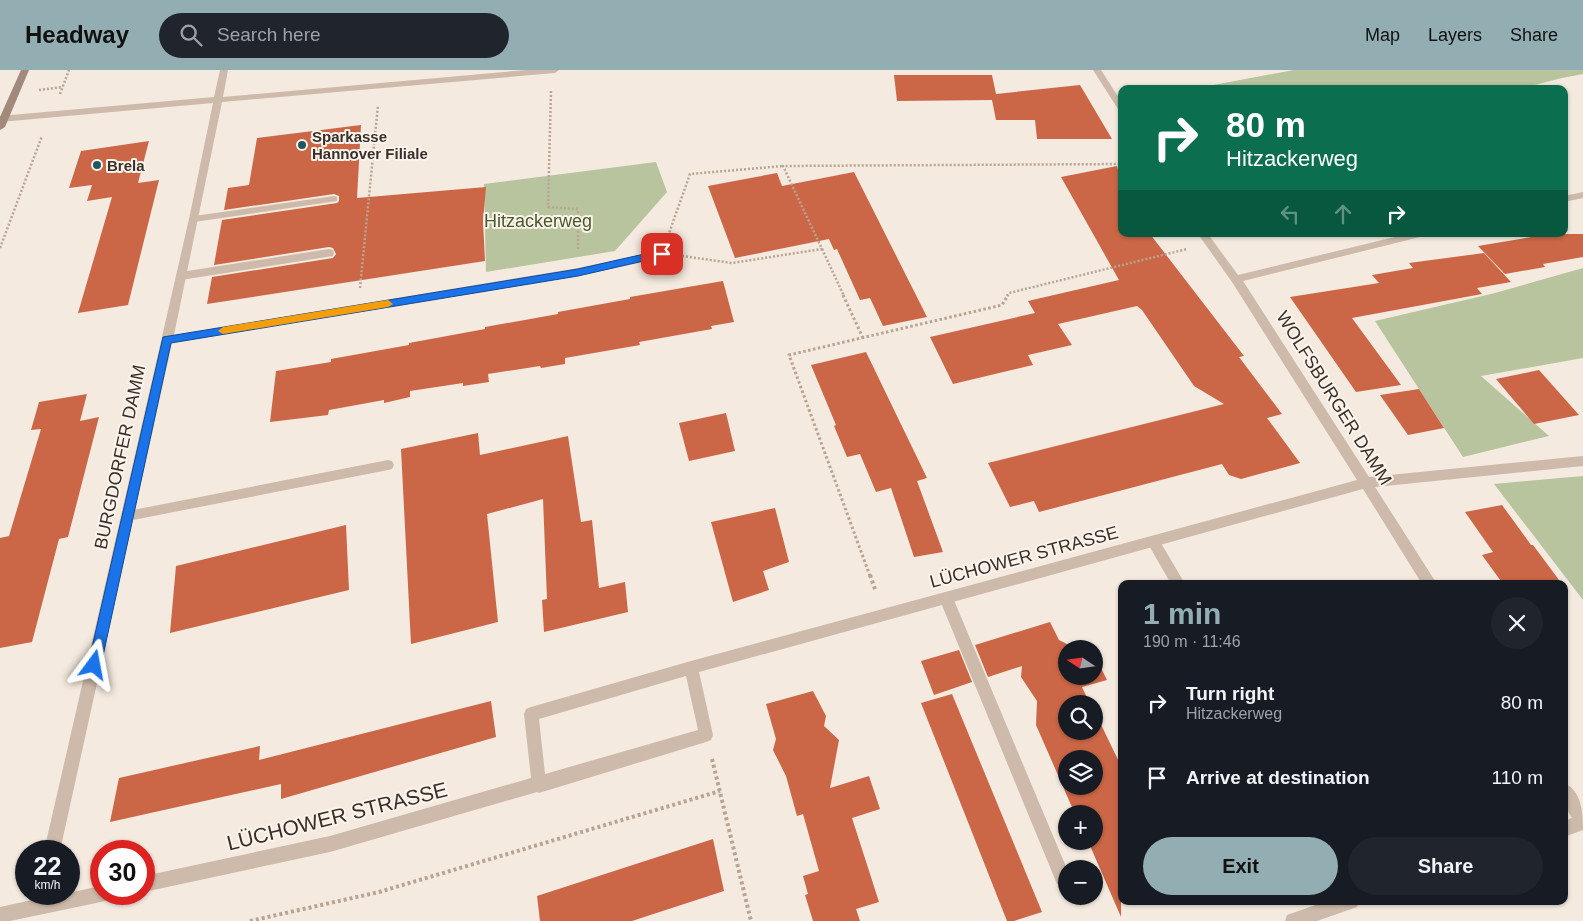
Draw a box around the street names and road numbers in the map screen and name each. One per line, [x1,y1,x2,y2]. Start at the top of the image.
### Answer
street label: WOLFSBURGER DAMM [1272,307,1396,489]
street label: BURGDORFER DAMM [91,363,149,551]
street label: LÜCHOWER STRASSE [928,522,1120,592]
street label: LÜCHOWER STRASSE [224,777,450,855]

